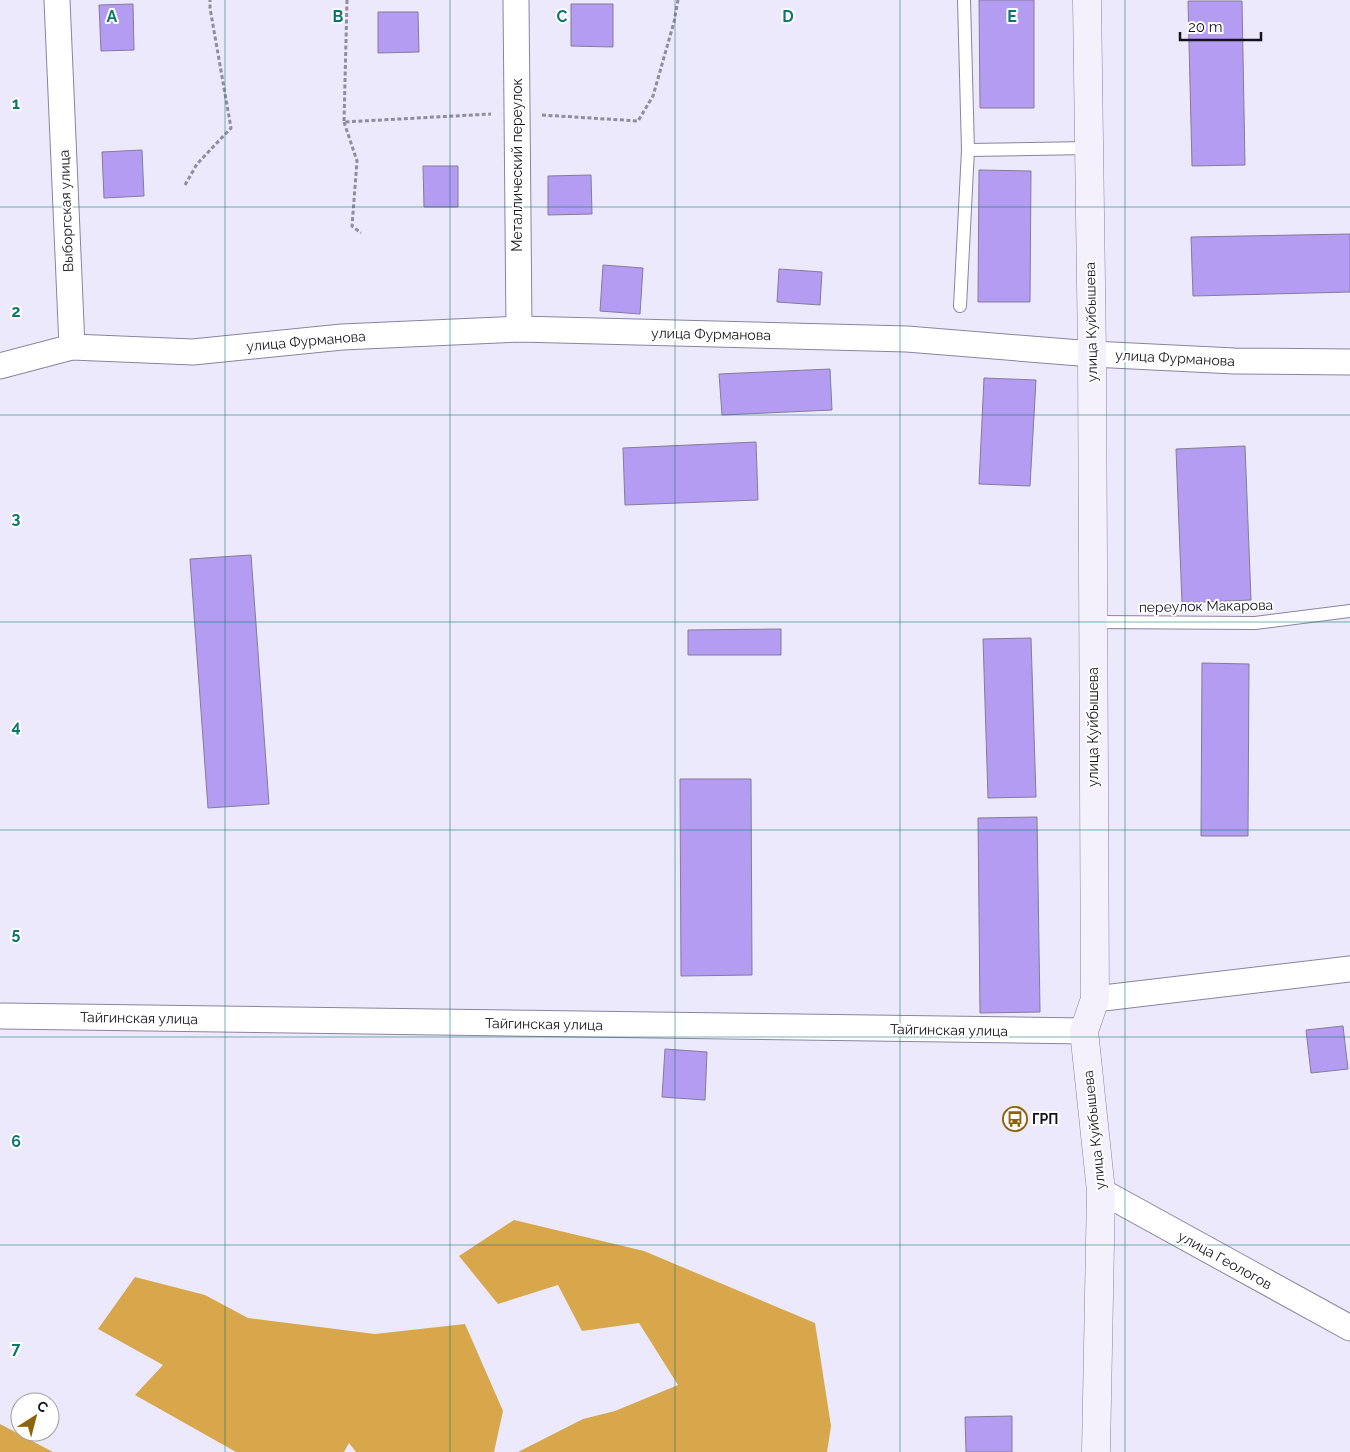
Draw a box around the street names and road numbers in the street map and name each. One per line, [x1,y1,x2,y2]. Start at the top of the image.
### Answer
street label: Металлический переулок [509,78,525,252]
street label: Выборгская улица [56,149,76,273]
street label: улица Куйбышева [1082,262,1100,382]
street label: улица Фурманова [651,325,771,343]
street label: улица Фурманова [246,328,366,354]
street label: улица Фурманова [1115,347,1235,369]
street label: переулок Макарова [1139,597,1273,615]
street label: улица Куйбышева [1085,667,1101,787]
street label: Тайгинская улица [80,1009,198,1027]
street label: Тайгинская улица [485,1015,603,1033]
street label: Тайгинская улица [890,1021,1008,1039]
street label: улица Куйбышева [1080,1070,1108,1190]
street label: улица Геологов [1175,1228,1275,1292]

